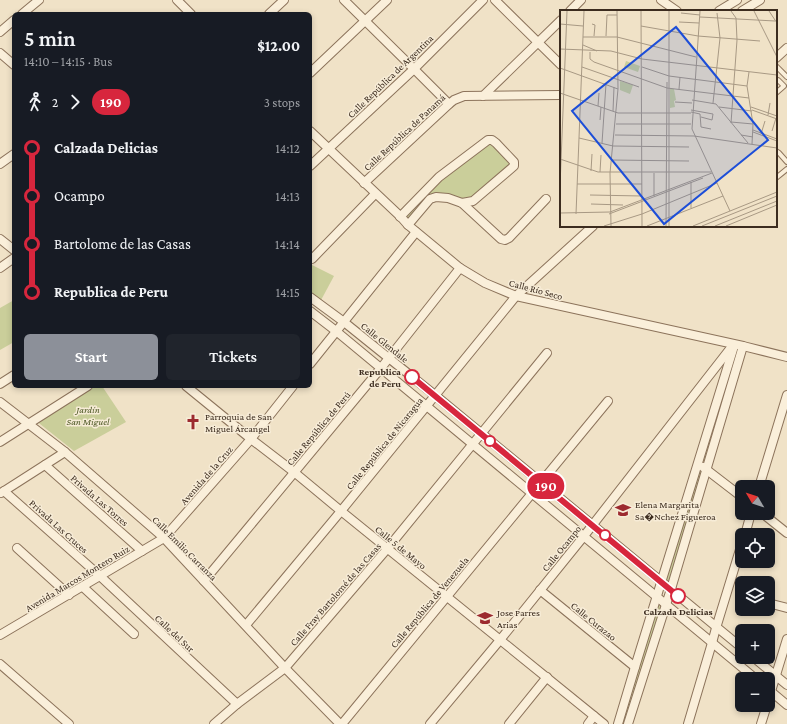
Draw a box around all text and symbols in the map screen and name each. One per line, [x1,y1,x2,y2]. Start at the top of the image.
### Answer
inset map [560,10,777,227]
text: 5 min [24,26,76,51]
street label: Calle República de Argentina [345,32,436,120]
text: $12.00 [257,38,300,54]
text: 14:10 – 14:15 · Bus [24,54,112,69]
icon: walk [24,91,46,113]
icon: forward [64,91,86,113]
street label: Calle República de Panamá [361,92,448,173]
text: 190 [100,94,122,110]
text: 2 [52,95,58,110]
text: 3 stops [264,95,300,110]
text: Calzada Delicias [54,140,158,156]
text: 14:12 [276,141,300,156]
text: Ocampo [54,188,105,204]
text: 14:13 [276,189,300,204]
text: Bartolome de las Casas [54,236,191,252]
text: 14:14 [275,237,300,252]
street label: Calle Río Seco [508,277,564,302]
text: Republica de Peru [54,284,168,300]
text: 14:15 [276,285,300,300]
street label: Calle Glendale [359,320,411,365]
button: Start [24,334,158,380]
button: Tickets [166,334,300,380]
place label: Republica de Peru [359,366,401,389]
marker: Republica de Peru [404,369,420,385]
street label: Calle República de Perú [284,389,353,467]
street label: Calle República de Nicaragua [344,395,425,492]
park label: Jardín San Miguel [66,404,110,427]
place label: Parroquia de San Miguel Árcangel [205,411,273,434]
church icon: Parroquia de San Miguel Árcangel [184,413,202,431]
unlabelled marker [484,435,496,447]
street label: Avenida de la Cruz [178,444,235,507]
street label: Privada Las Torres [69,472,131,528]
line badge: 190 [523,473,569,499]
text: 190 [535,478,557,494]
north arrow [735,480,775,520]
map controls [735,480,775,712]
street label: Privada Las Cruces [27,497,90,556]
place label: Elena Margarita Sa�Nchez Figueroa [635,499,716,522]
school or university icon: Elena Margarita Sa�Nchez Figueroa [614,501,632,519]
street label: Calle Emilio Carranza [150,514,219,583]
street label: Calle 5 de Mayo [373,523,428,571]
street label: Calle Ocampo [540,523,583,573]
button: locate [735,528,775,568]
unlabelled marker [599,529,611,541]
street label: Calle Fray Bartolomé de las Casas [288,541,383,648]
street label: Avenida Marcos Montero Ruiz [23,543,131,614]
street label: Calle República de Venezuela [388,554,471,650]
button: layers [735,576,775,616]
marker: Calzada Delicias [670,588,686,604]
street label: Calle Curazao [569,600,619,643]
place label: Calzada Delicias [643,606,713,617]
place label: Jose Parres Arias [496,607,540,630]
school or university icon: Jose Parres Arias [476,609,494,627]
street label: Calle del Sur [153,612,197,655]
button: + [735,624,775,664]
button: − [735,672,775,712]

